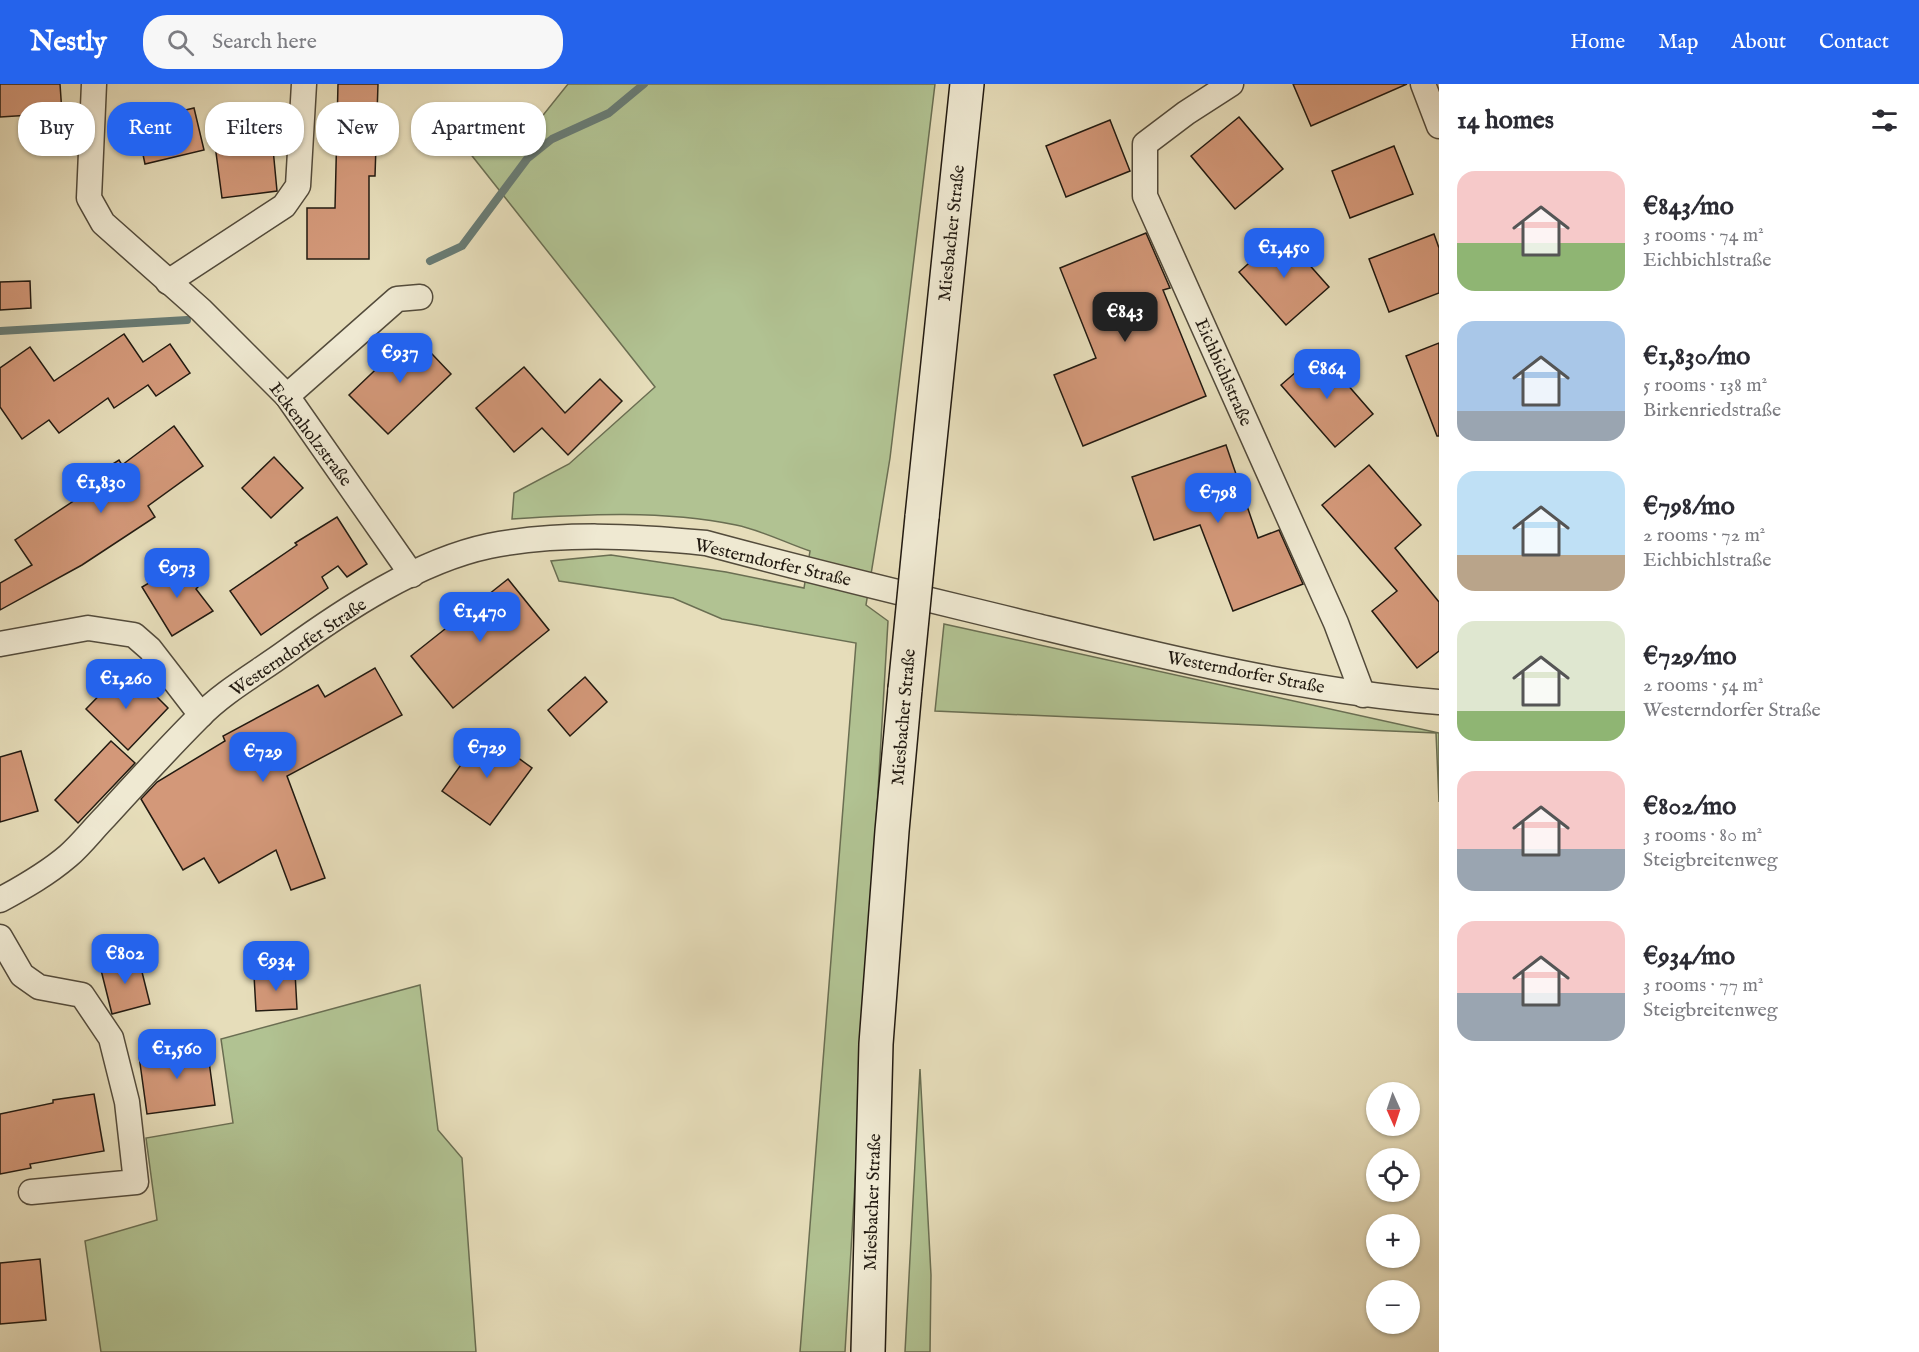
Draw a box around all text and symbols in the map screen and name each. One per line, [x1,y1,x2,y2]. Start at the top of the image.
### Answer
search box [143,15,563,69]
text: Nestly [30,25,107,60]
icon: search [164,26,197,59]
text: Search here [212,28,317,56]
text: Home [1570,29,1625,56]
text: Map [1658,29,1698,56]
text: About [1731,29,1786,56]
text: Contact [1819,29,1889,56]
chip: Buy [18,102,95,156]
chip: Rent [107,102,193,156]
chip: Filters [205,102,304,156]
chip: New [316,102,399,156]
chip: Apartment [411,102,546,156]
text: 14 homes [1457,104,1554,137]
icon: filters [1868,104,1901,137]
street label: Miesbacher Straße [934,164,971,303]
text: €843/mo [1643,190,1734,223]
icon: home [1505,195,1577,267]
text: 3 rooms · 74 m² [1643,223,1764,248]
pin: €1,450 [1235,228,1333,279]
text: €1,450 [1258,235,1310,260]
text: Eichbichlstraße [1643,248,1771,273]
pin: €843 [1089,292,1161,343]
text: €843 [1107,299,1143,324]
street label: Eichbichlstraße [1189,315,1257,430]
pin: €937 [364,333,436,384]
text: €937 [381,340,419,365]
text: €1,830/mo [1643,340,1750,373]
icon: home [1505,345,1577,417]
pin: €864 [1291,349,1363,400]
text: €864 [1308,356,1346,381]
text: 5 rooms · 138 m² [1643,373,1767,398]
street label: Eckenholzstraße [263,378,356,492]
text: Birkenriedstraße [1643,398,1781,423]
pin: €1,830 [52,463,150,514]
text: €1,830 [76,470,126,495]
pin: €798 [1182,473,1254,524]
text: €798 [1199,480,1237,505]
text: €798/mo [1643,490,1735,523]
icon: home [1505,495,1577,567]
text: 2 rooms · 72 m² [1643,523,1765,548]
street label: Westerndorfer Straße [692,534,853,593]
pin: €973 [141,548,213,599]
text: Eichbichlstraße [1643,548,1771,573]
text: €973 [158,555,196,580]
pin: €1,470 [431,592,529,643]
street label: Westerndorfer Straße [226,594,372,702]
text: €1,470 [453,599,507,624]
text: €729/mo [1643,640,1737,673]
icon: home [1505,645,1577,717]
street label: Westerndorfer Straße [1165,647,1326,700]
street label: Miesbacher Straße [887,648,922,786]
pin: €1,260 [77,659,175,710]
text: €1,260 [100,666,152,691]
text: 2 rooms · 54 m² [1643,673,1764,698]
text: Westerndorfer Straße [1643,698,1821,723]
pin: €729 [451,728,523,779]
pin: €729 [227,732,299,783]
text: €729 [467,735,507,760]
text: €729 [243,739,283,764]
text: €802/mo [1643,790,1736,823]
icon: home [1505,795,1577,867]
text: 3 rooms · 80 m² [1643,823,1762,848]
text: Steigbreitenweg [1643,848,1778,873]
pin: €802 [89,934,161,985]
text: €934/mo [1643,940,1735,973]
text: €802 [106,941,144,966]
pin: €934 [240,941,312,992]
icon: home [1505,945,1577,1017]
text: €934 [257,948,295,973]
text: 3 rooms · 77 m² [1643,973,1763,998]
text: Steigbreitenweg [1643,998,1778,1023]
pin: €1,560 [128,1029,226,1080]
text: €1,560 [152,1036,202,1061]
north arrow [1366,1082,1420,1136]
map controls [1366,1082,1420,1334]
street label: Miesbacher Straße [860,1133,887,1271]
button: locate [1366,1148,1420,1202]
button: + [1366,1214,1420,1268]
button: − [1366,1280,1420,1334]

